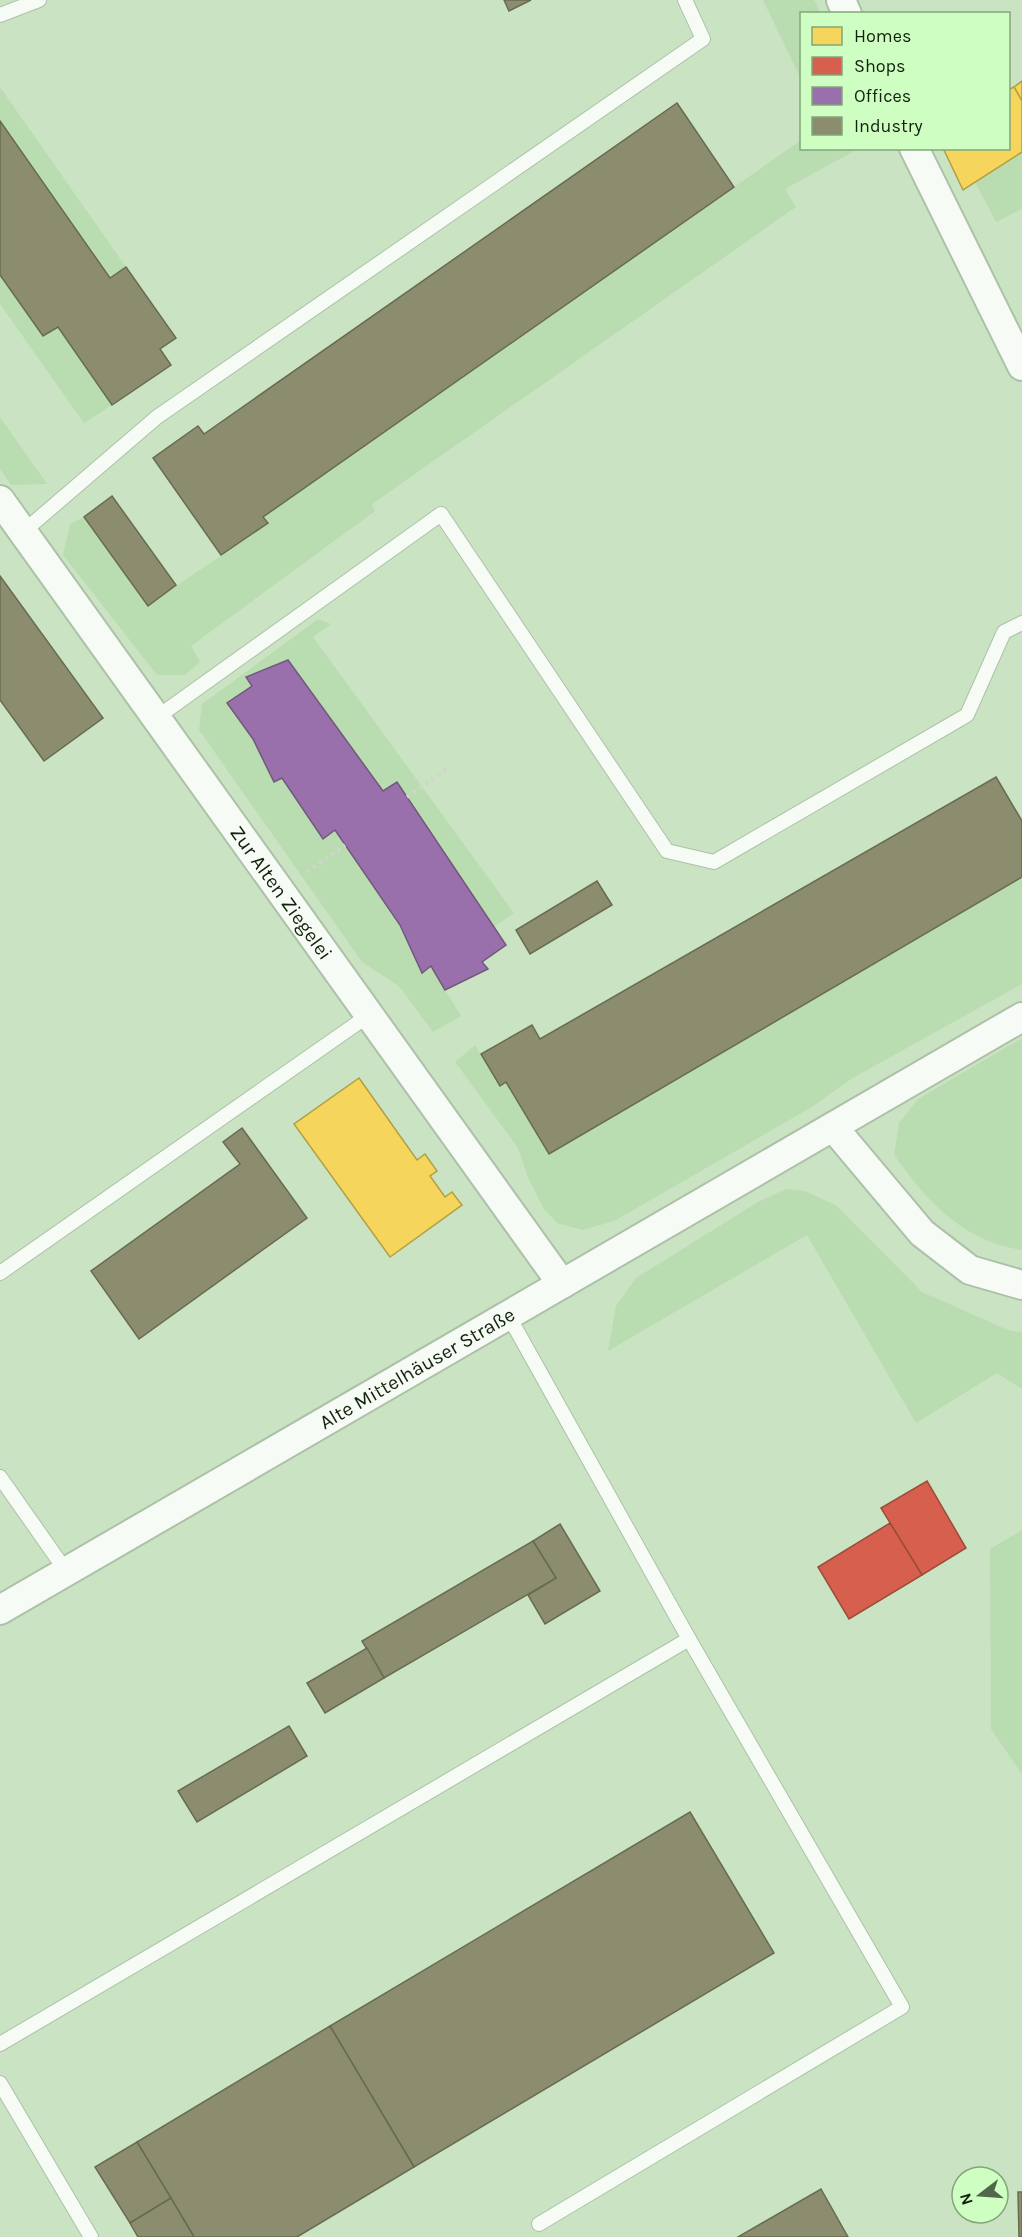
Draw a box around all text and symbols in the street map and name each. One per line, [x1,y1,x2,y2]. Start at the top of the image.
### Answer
legend [800,12,1010,150]
text: Homes [854,25,911,47]
text: Shops [854,55,906,77]
text: Offices [854,85,911,107]
text: Industry [854,115,923,137]
street label: Zur Alten Ziegelei [226,821,337,964]
street label: Alte Mittelhäuser Straße [315,1302,519,1434]
north arrow [950,2165,1010,2225]
text: N [955,2191,977,2208]

